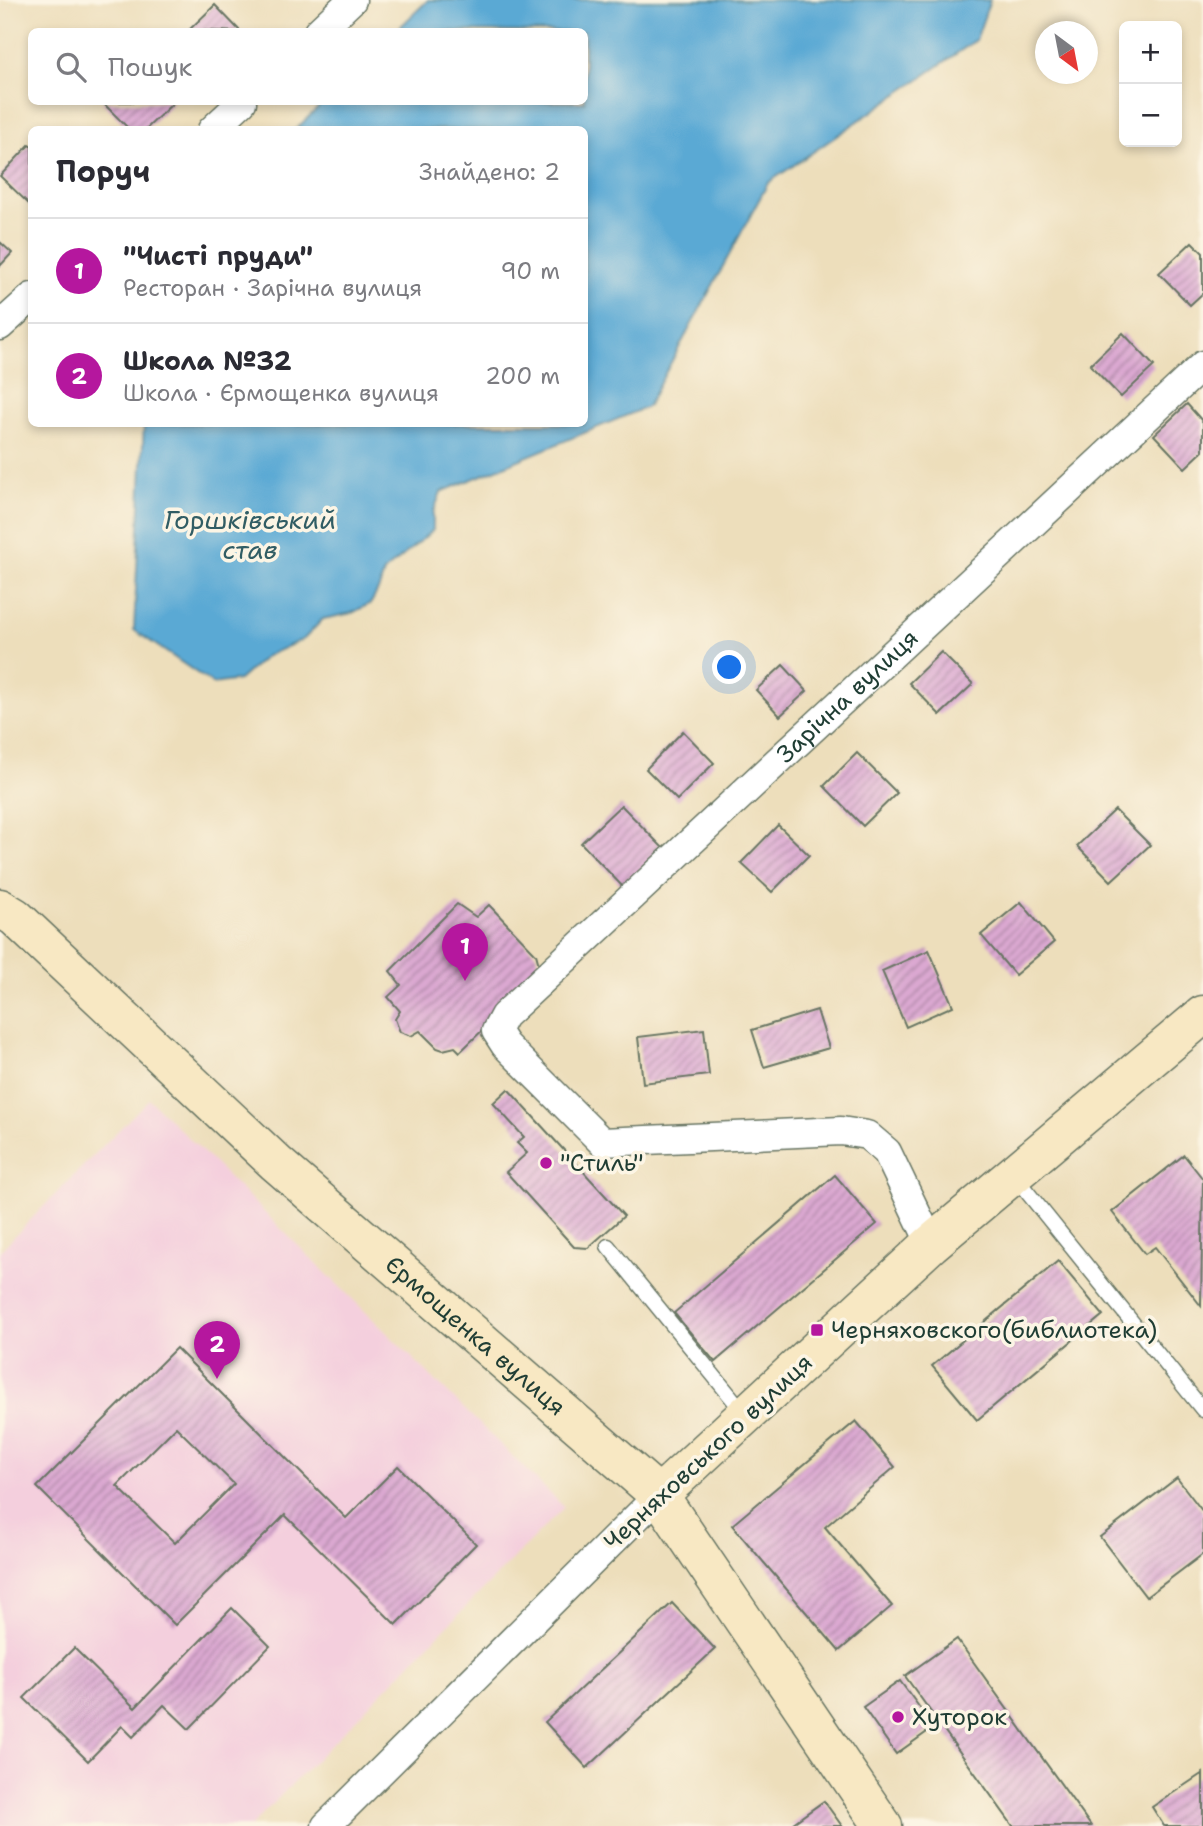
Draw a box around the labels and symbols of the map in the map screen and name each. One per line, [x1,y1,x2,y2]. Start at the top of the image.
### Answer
north arrow [1035,21,1098,84]
water label: Горшківський став [164,502,336,567]
street label: Зарічна вулиця [770,622,925,770]
your location [712,650,746,684]
pin: 1 [442,923,488,981]
place label: "Стиль" [560,1147,644,1179]
marker: "Стиль" [538,1155,554,1171]
street label: Єрмощенка вулиця [378,1249,572,1423]
place label: Черняховского(библиотека) [831,1314,1157,1346]
pin: 2 [194,1321,240,1379]
marker: Черняховского(библиотека) [809,1322,825,1338]
street label: Черняховського вулиця [597,1347,819,1557]
place label: Хуторок [912,1701,1007,1733]
marker: Хуторок [890,1709,906,1725]

